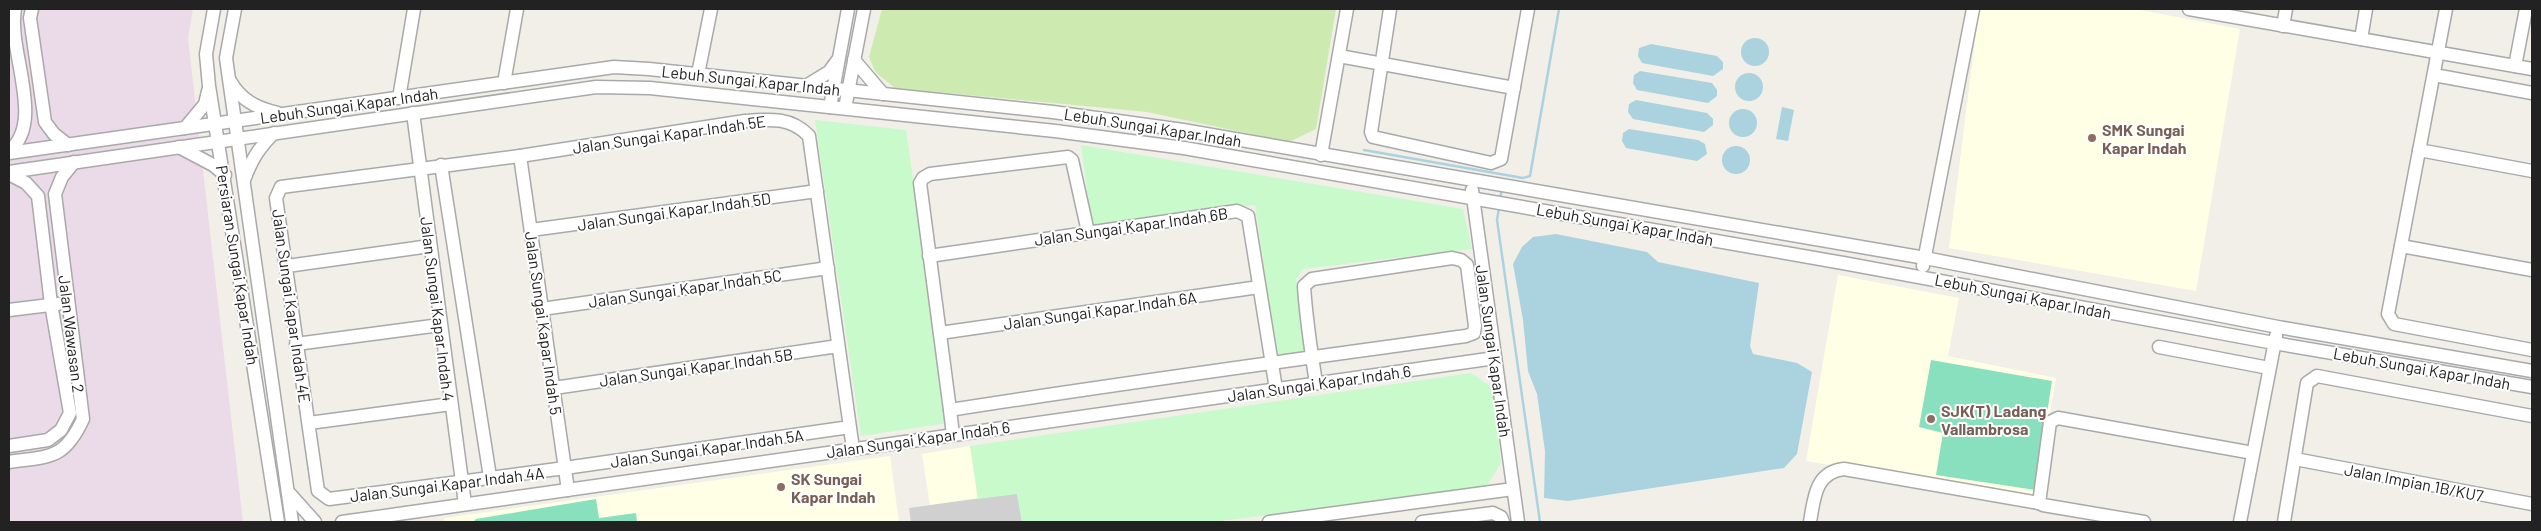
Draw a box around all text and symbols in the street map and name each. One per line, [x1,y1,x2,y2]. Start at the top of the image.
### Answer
street label: Lebuh Sungai Kapar Indah [661,61,841,99]
street label: Lebuh Sungai Kapar Indah [259,83,439,127]
street label: Lebuh Sungai Kapar Indah [1063,104,1243,150]
street label: Jalan Sungai Kapar Indah 5E [571,111,767,157]
place label: SMK Sungai Kapar Indah [2102,120,2187,157]
marker: SMK Sungai Kapar Indah [2086,132,2098,144]
street label: Persiaran Sungai Kapar Indah [213,164,263,366]
street label: Jalan Sungai Kapar Indah 5D [576,188,772,234]
street label: Lebuh Sungai Kapar Indah [1535,199,1715,249]
street label: Jalan Sungai Kapar Indah 6B [1033,203,1229,249]
street label: Jalan Sungai Kapar Indah 4E [269,208,315,404]
street label: Jalan Sungai Kapar Indah 4 [417,216,459,402]
street label: Jalan Sungai Kapar Indah 5 [522,230,566,416]
street label: Jalan Sungai Kapar Indah [1472,264,1516,438]
street label: Jalan Sungai Kapar Indah 5C [587,265,783,311]
street label: Lebuh Sungai Kapar Indah [1933,270,2113,322]
street label: Jalan Wawasan 2 [55,274,89,394]
street label: Jalan Sungai Kapar Indah 6A [1002,287,1198,333]
street label: Lebuh Sungai Kapar Indah [2332,343,2512,393]
street label: Jalan Sungai Kapar Indah 5B [598,344,794,390]
street label: Jalan Sungai Kapar Indah 6 [1226,361,1412,405]
place label: SJK(T) Ladang Vallambrosa [1941,401,2046,438]
marker: SJK(T) Ladang Vallambrosa [1925,413,1937,425]
street label: Jalan Sungai Kapar Indah 6 [825,417,1011,461]
street label: Jalan Sungai Kapar Indah 5A [609,425,805,471]
street label: Jalan Impian 1B/KU7 [2343,459,2485,505]
street label: Jalan Sungai Kapar Indah 4A [349,463,545,505]
place label: SK Sungai Kapar Indah [791,469,876,506]
marker: SK Sungai Kapar Indah [775,481,787,493]

